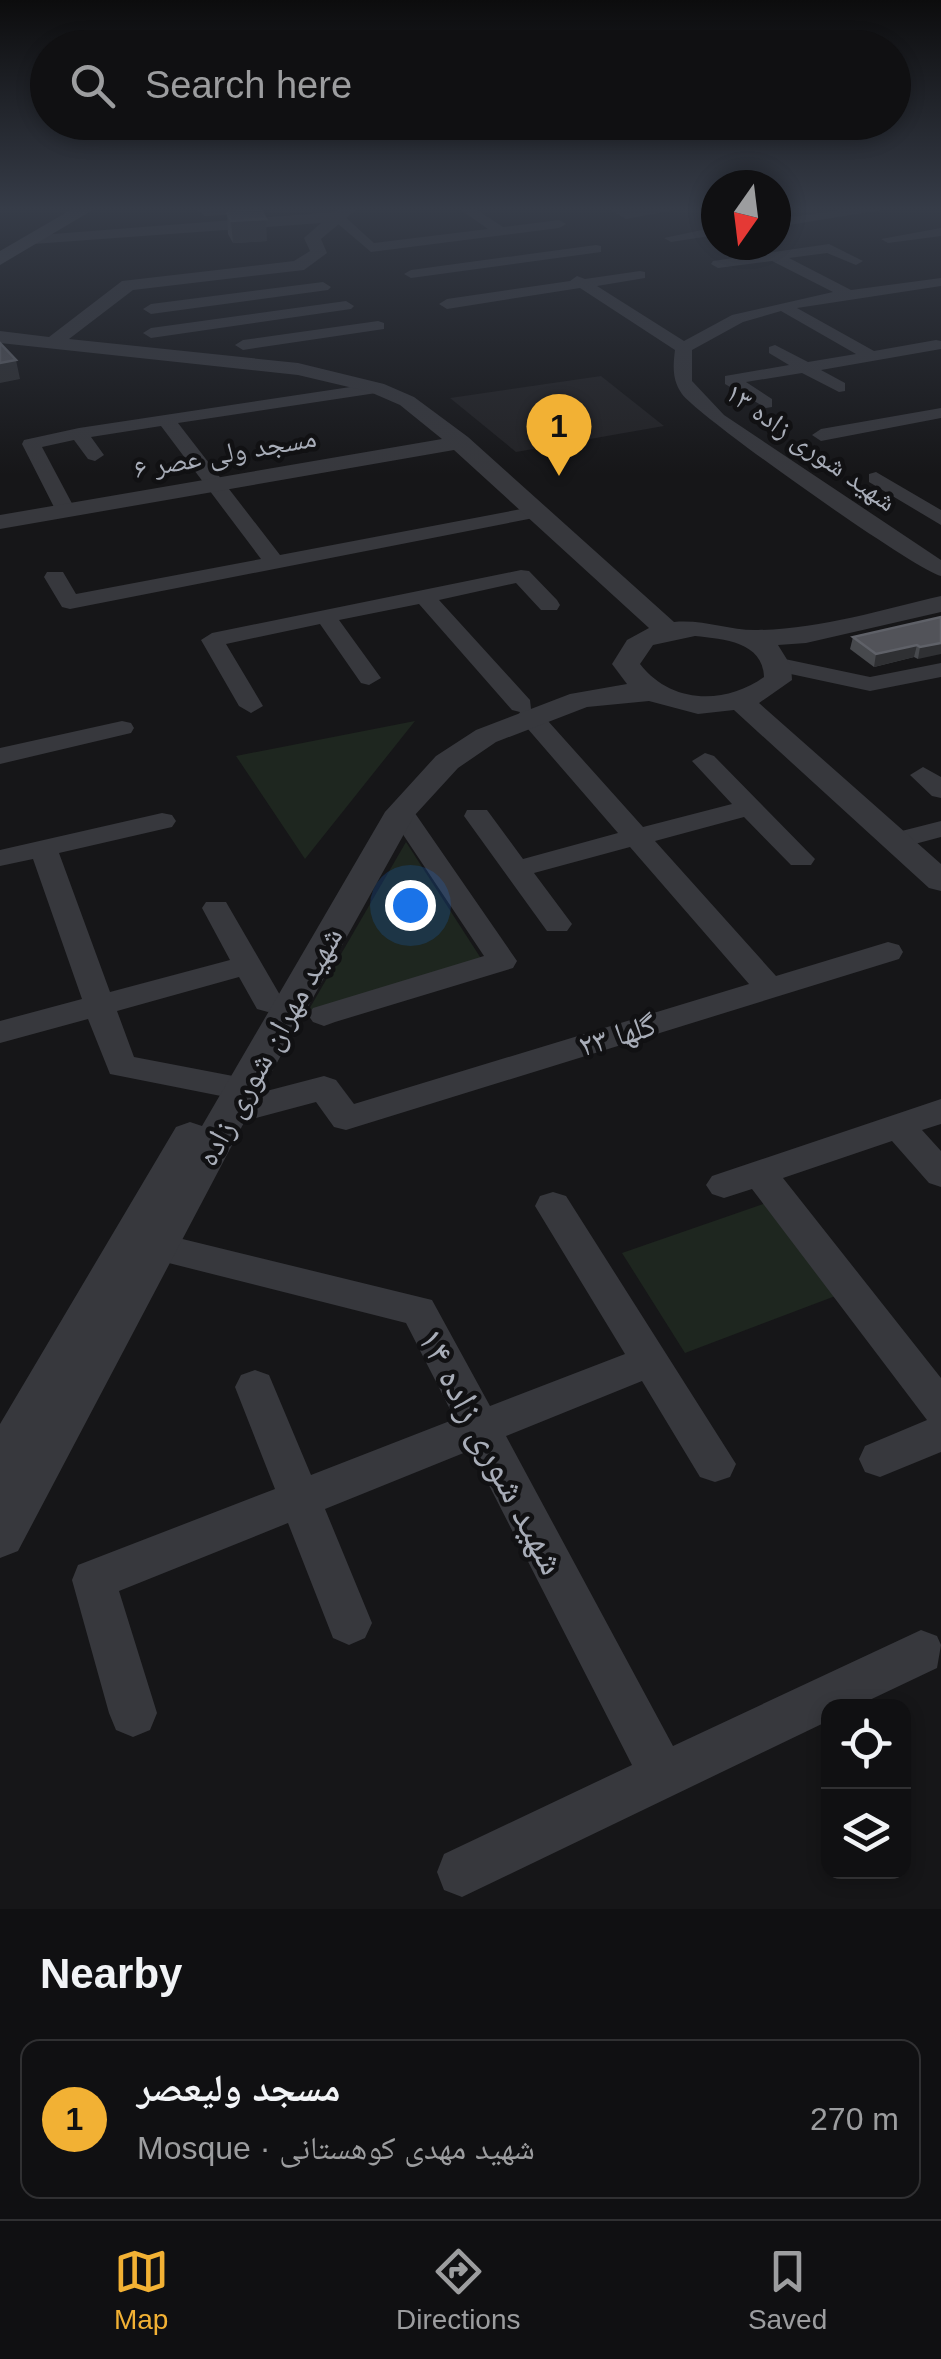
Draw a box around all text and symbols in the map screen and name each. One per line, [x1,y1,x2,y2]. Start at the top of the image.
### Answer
search box [30,30,911,140]
icon: search [65,58,120,113]
text: Search here [145,64,352,106]
north arrow [701,170,791,260]
street label: شهید شوری زاده ۱۳ [719,377,902,518]
pin: 1 [526,394,592,476]
street label: مسجد ولی عصر ۶ [131,422,319,486]
your location [385,880,436,931]
street label: شهید مهران شوری زاده [189,920,350,1172]
street label: گلها ۲۳ [574,1006,660,1064]
street label: شهید شوری زاده ۱۴ [408,1321,575,1582]
map controls [821,1699,911,1879]
button: locate [821,1699,911,1789]
button: layers [821,1789,911,1879]
text: Nearby [40,1950,182,1997]
text: مسجد ولیعصر [137,2067,340,2109]
text: 1 [66,2101,83,2137]
text: 270 m [810,2101,899,2137]
text: Mosque · شهید مهدی کوهستانی [137,2130,535,2166]
tab: Map [114,2244,169,2336]
tab: Directions [396,2244,521,2336]
tab: Saved [748,2244,827,2336]

